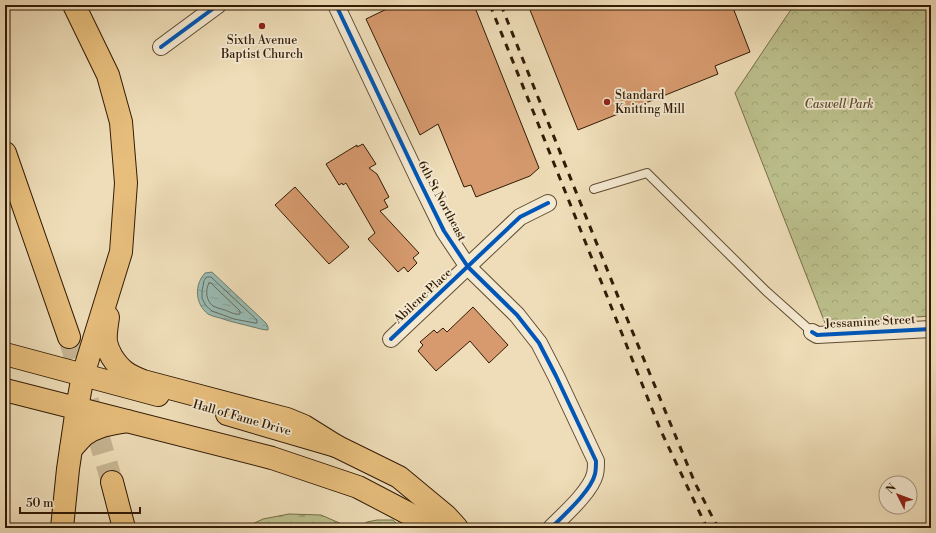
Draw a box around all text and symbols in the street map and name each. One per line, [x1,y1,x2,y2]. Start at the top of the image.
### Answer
marker: Sixth Avenue Baptist Church [257,21,267,31]
place label: Sixth Avenue Baptist Church [220,33,303,62]
place label: Standard Knitting Mill [615,88,685,117]
marker: Standard Knitting Mill [602,97,612,107]
park label: Caswell Park [804,97,874,112]
street label: 6th St Northeast [414,158,470,245]
street label: Abilene Place [390,265,455,327]
street label: Jessamine Street [823,312,916,332]
street label: Hall of Fame Drive [191,397,293,439]
north arrow [878,475,918,515]
text: N [883,481,900,497]
scale bar [20,489,140,515]
text: 50 m [26,496,54,511]

